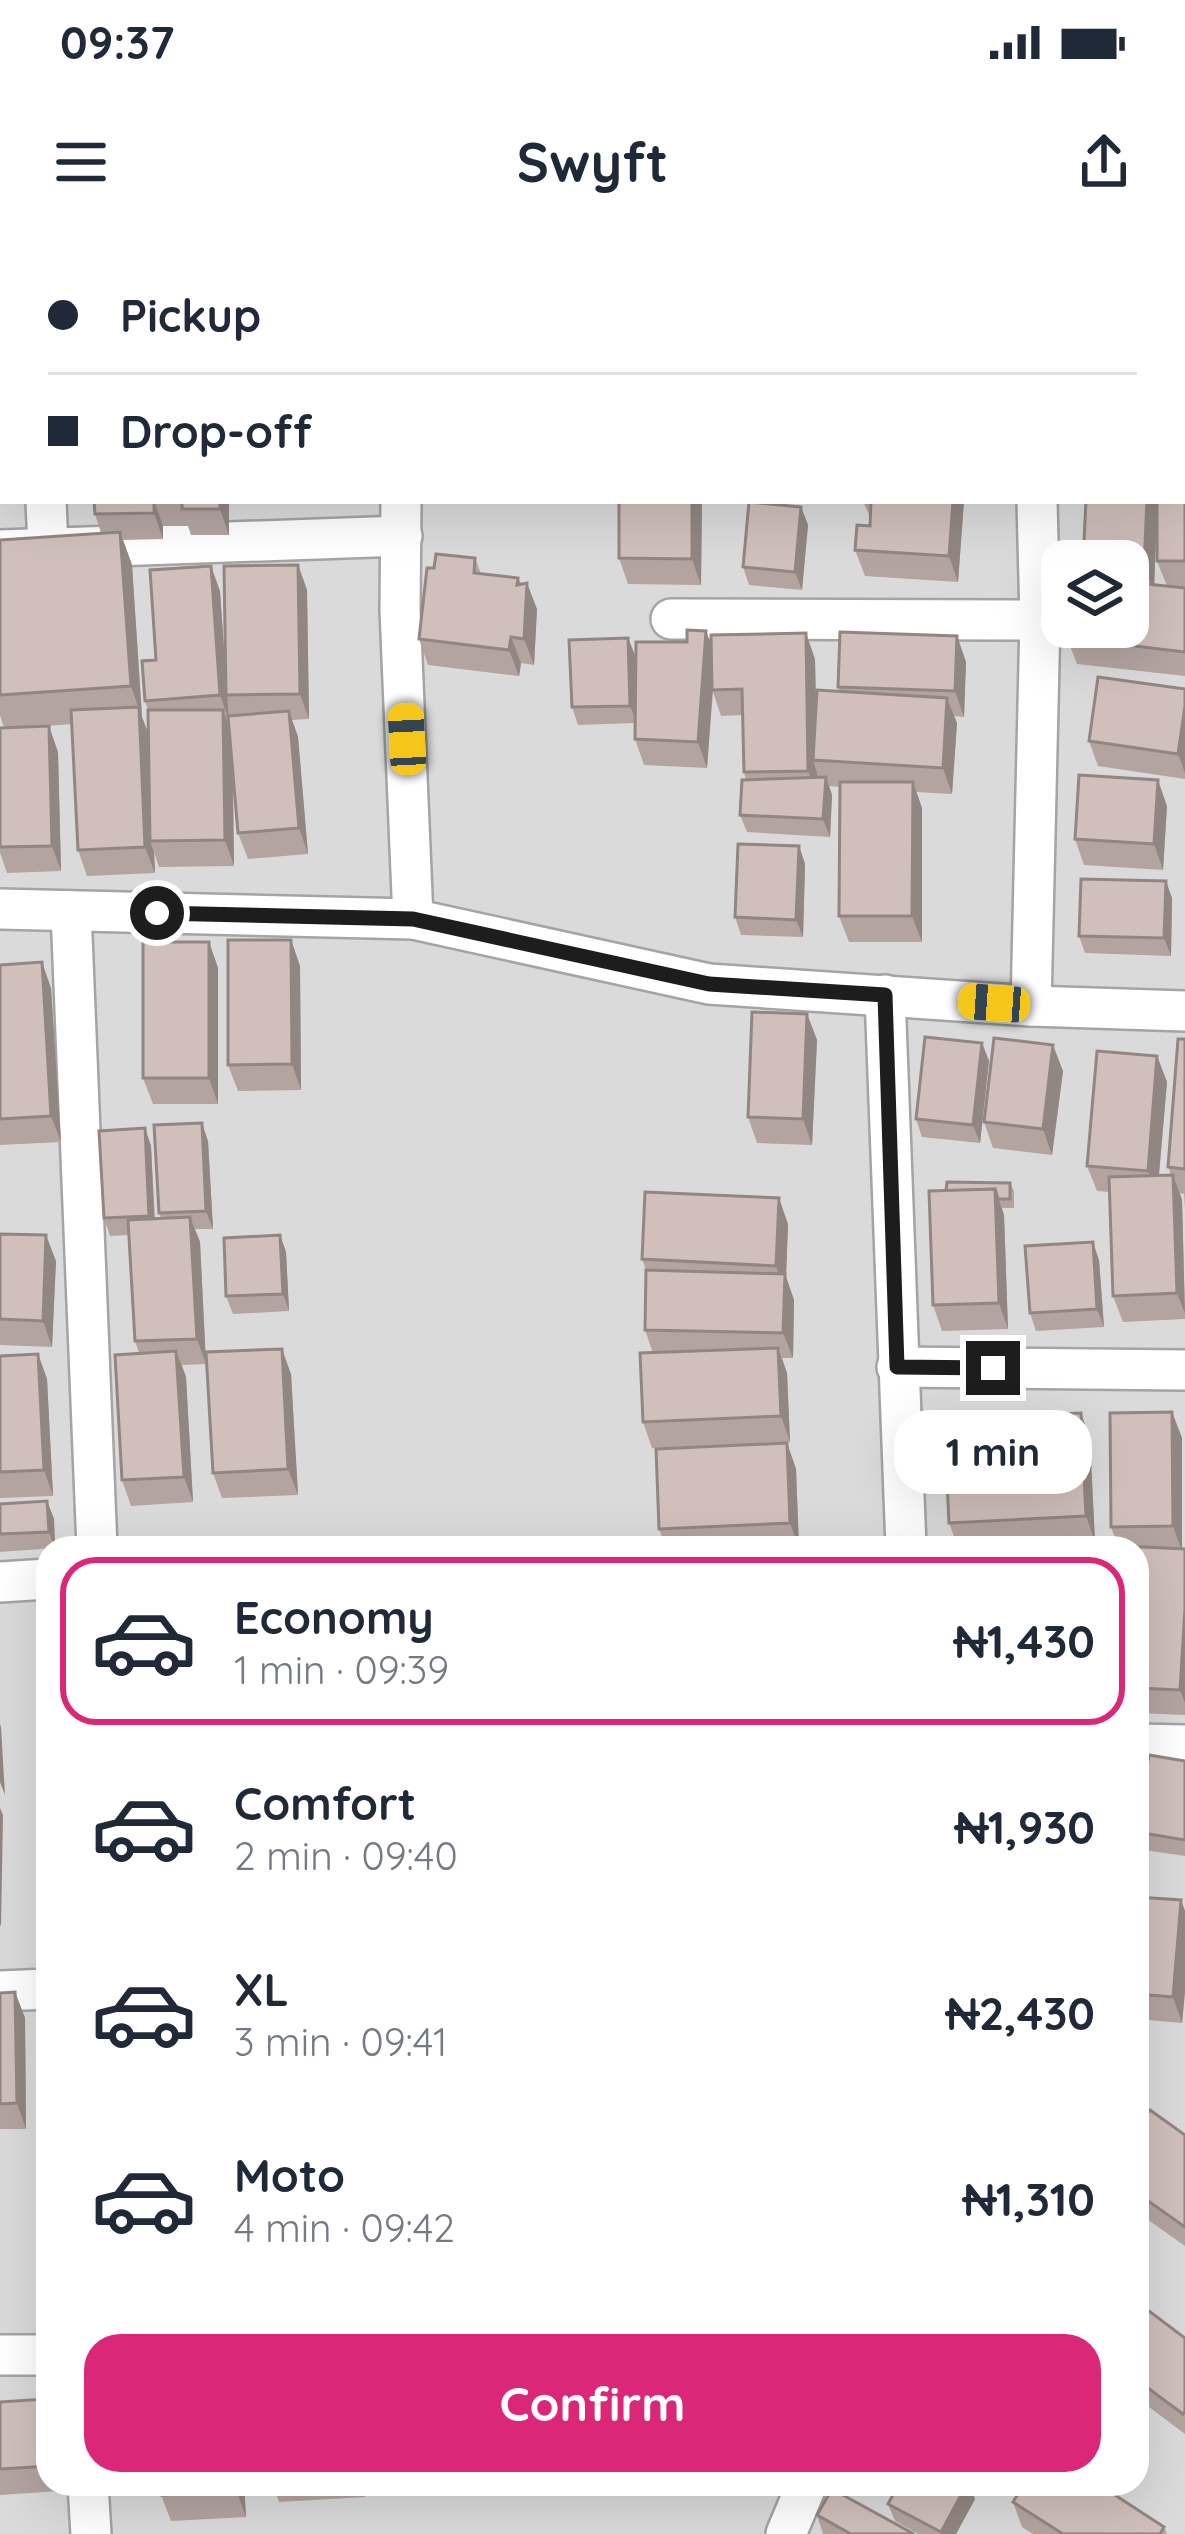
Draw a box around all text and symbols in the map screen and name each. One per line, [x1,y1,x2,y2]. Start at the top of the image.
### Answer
text: 09:37 [60,14,174,70]
text: Swyft [517,128,668,196]
icon: menu [48,129,114,195]
icon: share [1071,129,1137,195]
text: Pickup [120,287,261,343]
text: Drop-off [120,403,312,459]
map controls [1041,540,1149,648]
button: layers [1041,540,1149,648]
car [387,702,427,776]
route start [130,886,184,940]
car [957,983,1031,1023]
route end [966,1341,1020,1395]
callout: 1 min [894,1410,1092,1494]
text: 1 min [946,1427,1040,1476]
icon: car [90,1587,198,1695]
text: Economy [234,1589,434,1645]
text: ₦1,430 [954,1613,1095,1669]
text: 1 min · 09:39 [234,1645,449,1694]
icon: car [90,1773,198,1881]
text: Comfort [234,1775,416,1831]
text: ₦1,930 [955,1799,1095,1855]
text: 2 min · 09:40 [234,1831,458,1880]
icon: car [90,1959,198,2067]
text: XL [234,1961,289,2017]
text: ₦2,430 [946,1985,1095,2041]
text: 3 min · 09:41 [234,2017,447,2066]
icon: car [90,2145,198,2253]
text: Moto [234,2147,345,2203]
text: ₦1,310 [963,2171,1095,2227]
text: 4 min · 09:42 [234,2203,455,2252]
button: Confirm [84,2334,1101,2472]

